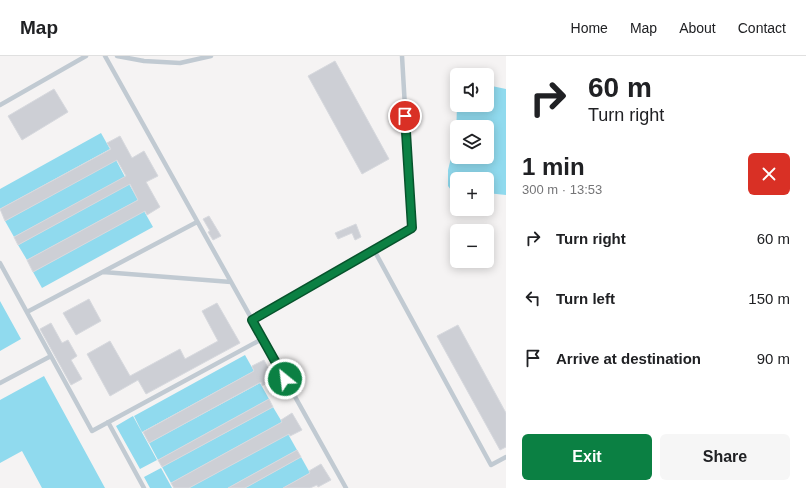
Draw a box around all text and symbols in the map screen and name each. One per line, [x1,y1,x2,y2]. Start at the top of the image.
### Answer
text: Map [20,17,58,38]
text: Home [571,20,608,36]
text: Map [630,20,657,36]
text: About [679,20,716,36]
text: Contact [738,20,786,36]
map controls [450,68,494,268]
button: sound [450,68,494,112]
icon: right [522,72,574,124]
text: 60 m [588,72,652,103]
pin [388,99,422,133]
icon: arrive [394,105,416,127]
text: Turn right [588,105,664,125]
button: layers [450,120,494,164]
text: 1 min [522,153,585,180]
button: close [748,153,790,195]
button: + [450,172,494,216]
text: 300 m · 13:53 [522,182,602,197]
button: − [450,224,494,268]
icon: right [522,227,544,249]
text: Turn right [556,230,626,247]
text: 60 m [757,230,790,247]
icon: left [522,287,544,309]
text: Turn left [556,290,615,307]
text: 150 m [748,290,790,307]
icon: arrive [522,347,544,369]
text: Arrive at destination [556,350,701,367]
text: 90 m [757,350,790,367]
position arrow [264,358,306,400]
button: Exit [522,434,652,480]
button: Share [660,434,790,480]

